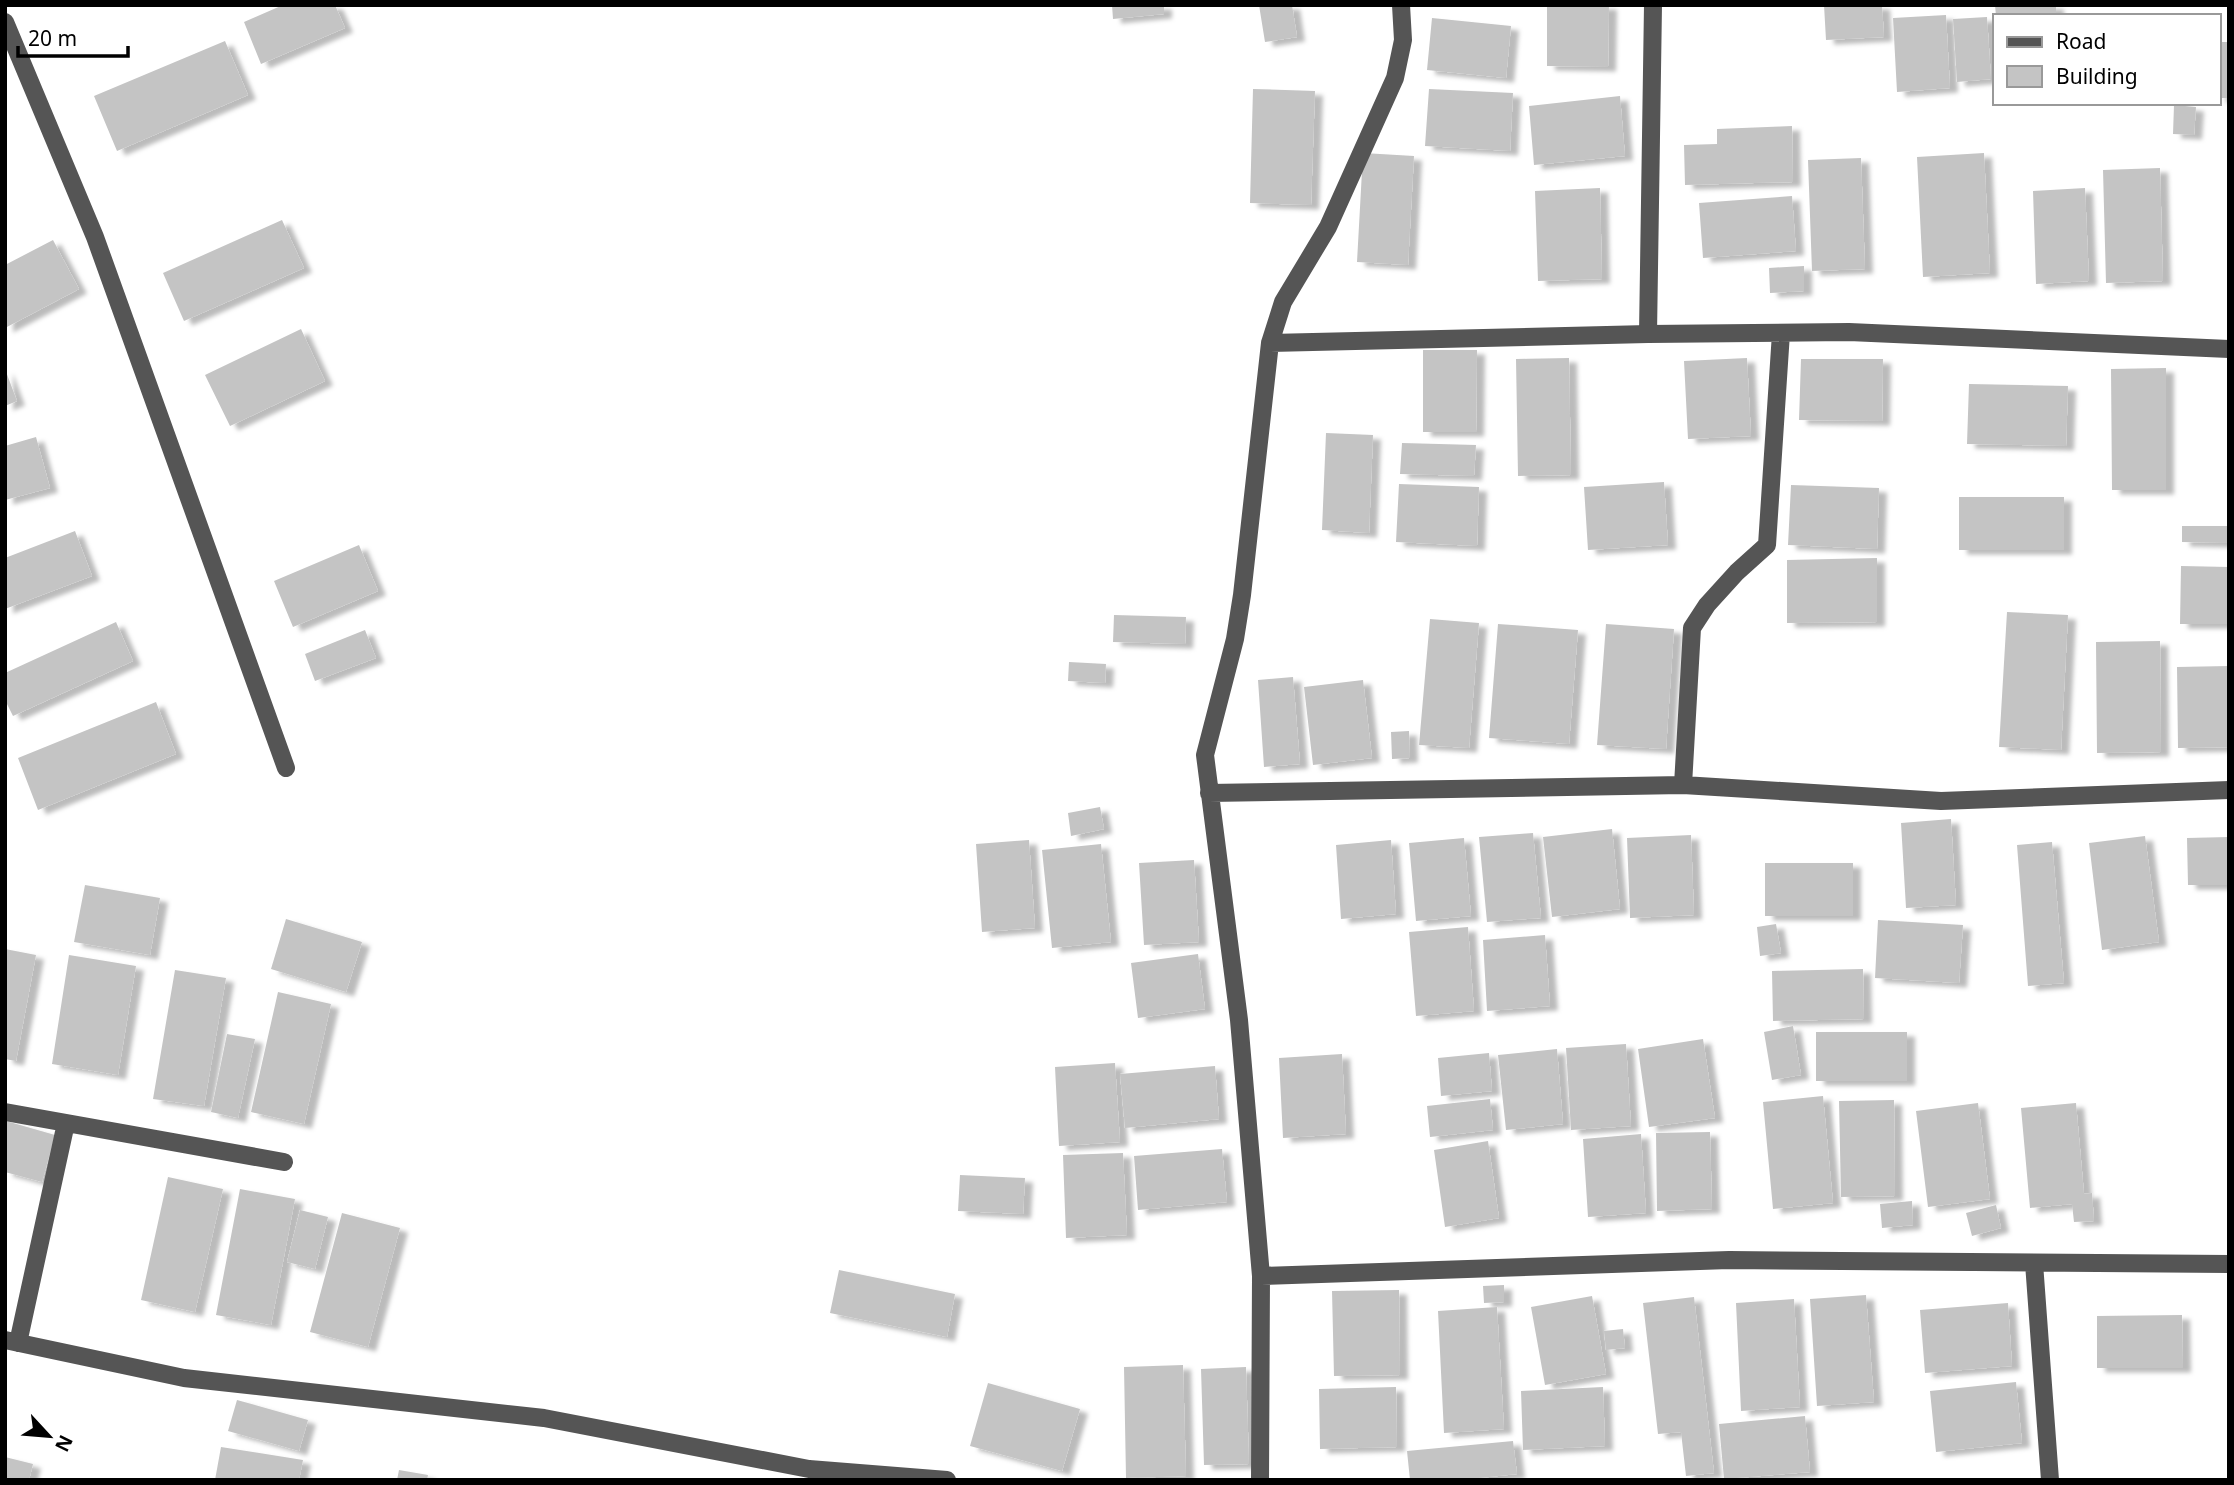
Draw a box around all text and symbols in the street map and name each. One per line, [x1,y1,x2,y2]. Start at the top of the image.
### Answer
scale bar [18,14,128,58]
legend [1993,14,2220,105]
text: 20 m [28,24,77,52]
text: Road [2056,27,2106,55]
text: Building [2056,62,2138,90]
north arrow [14,1401,84,1471]
text: N [49,1431,79,1456]

